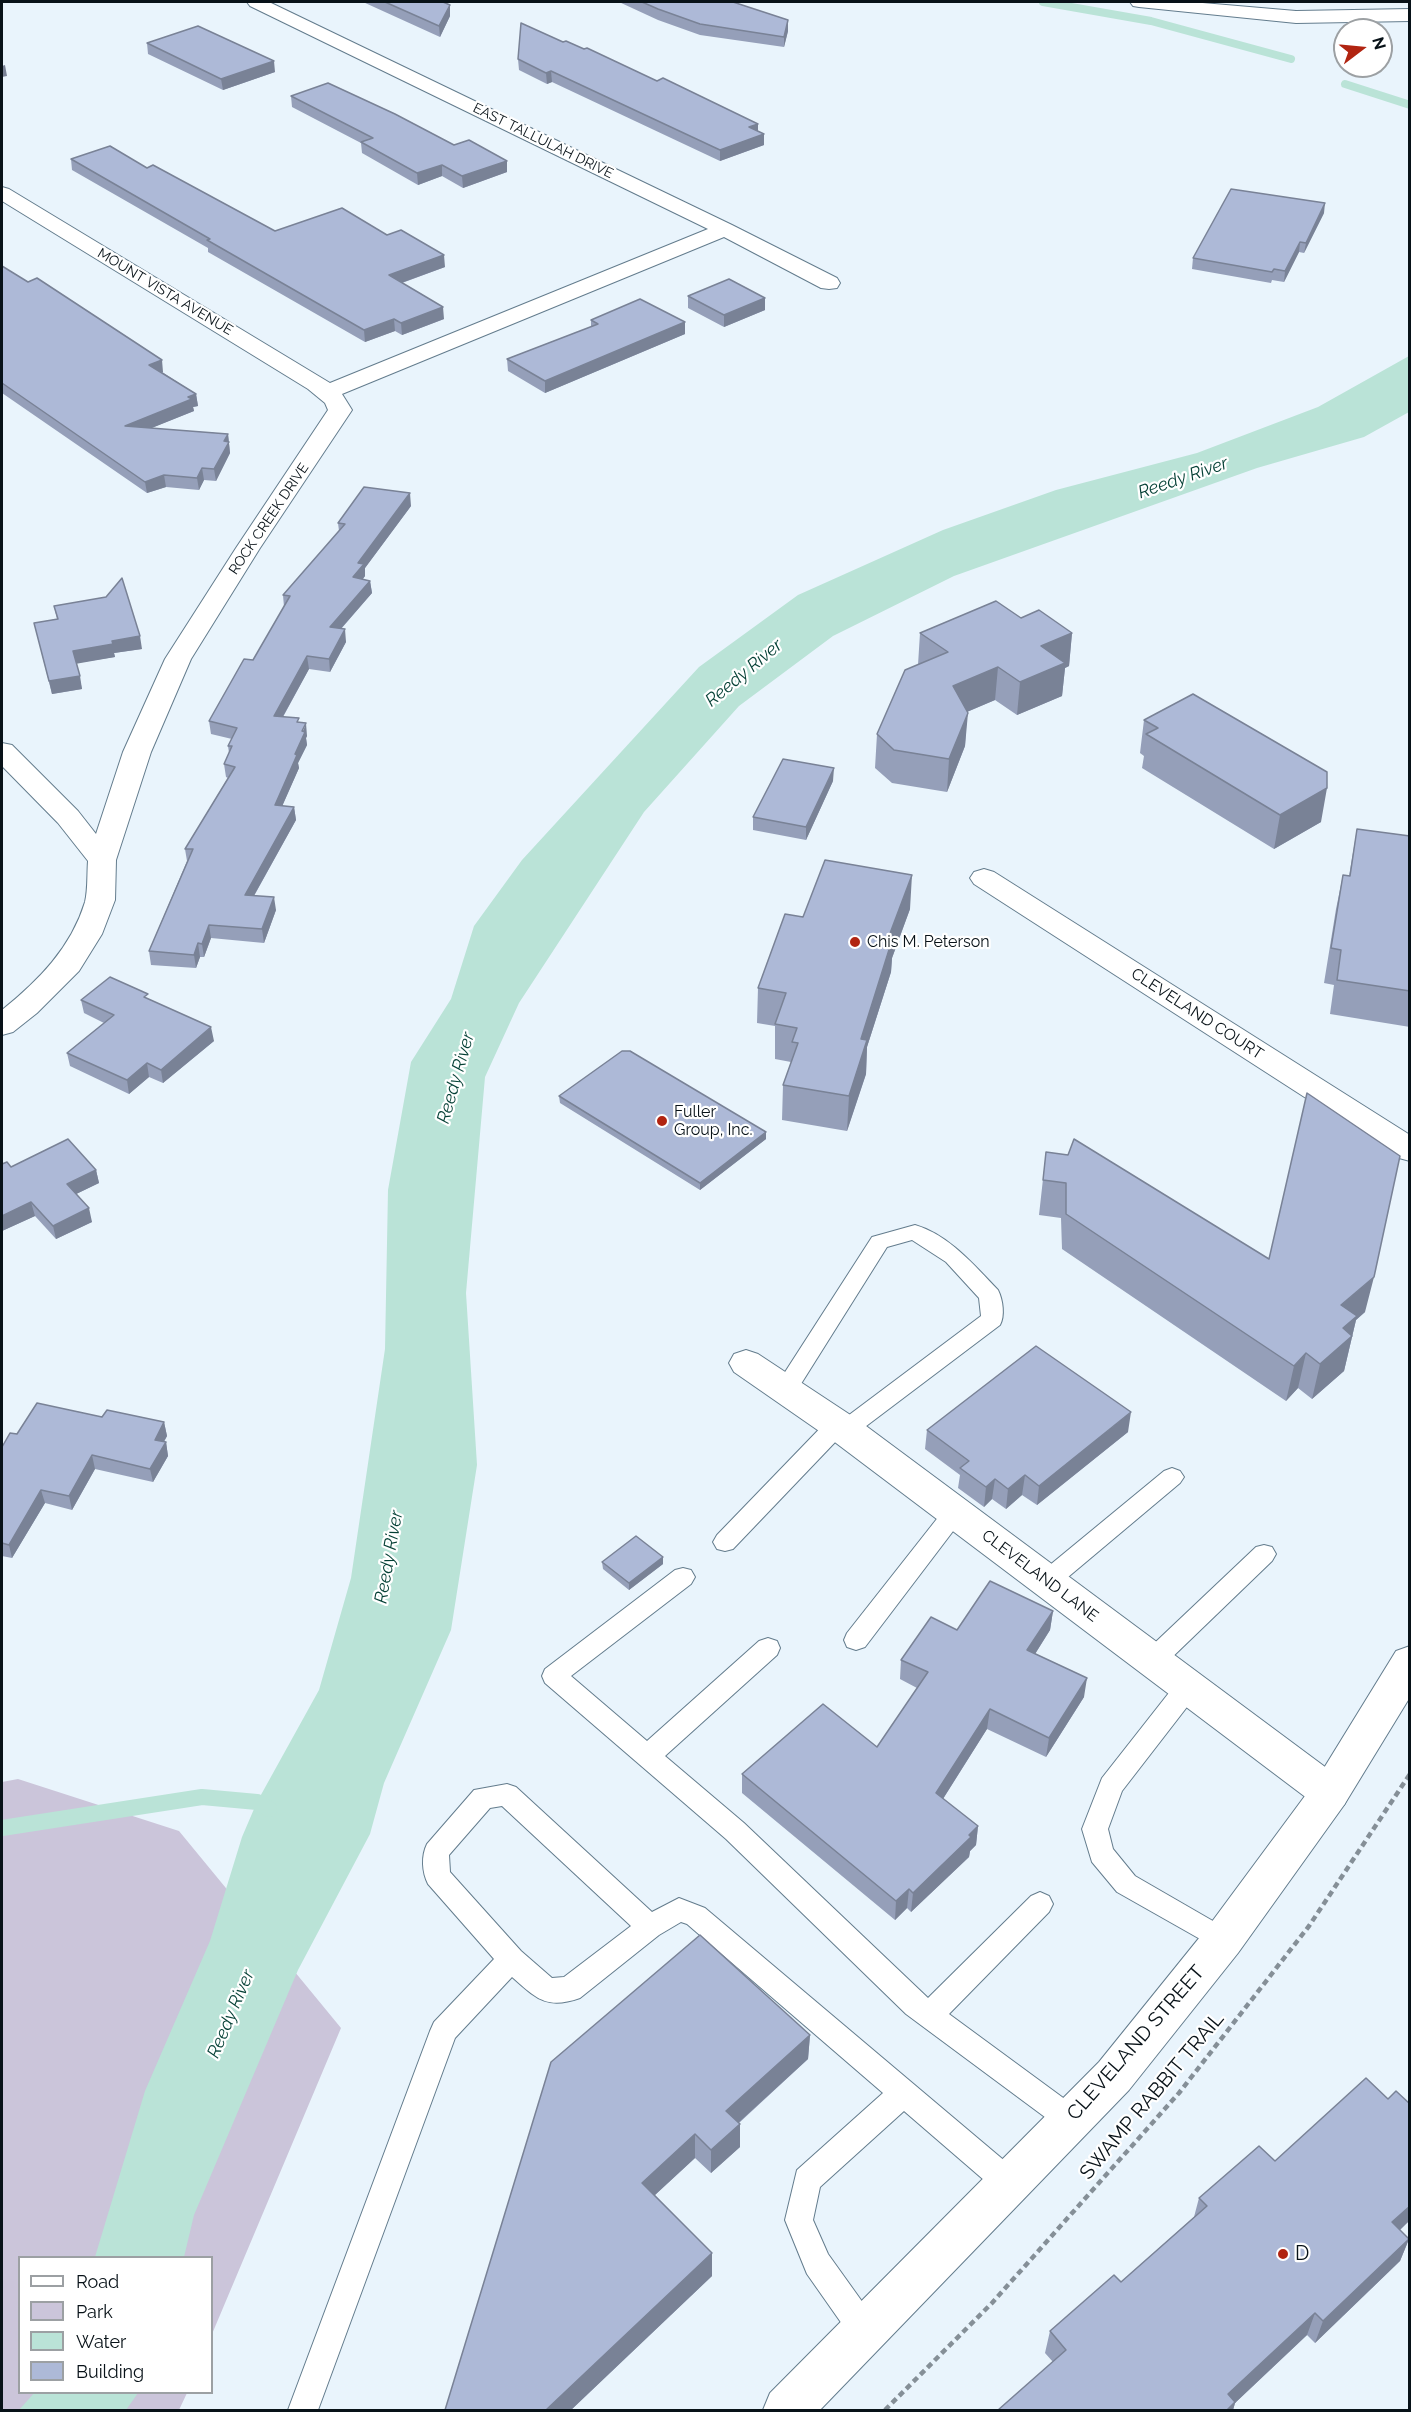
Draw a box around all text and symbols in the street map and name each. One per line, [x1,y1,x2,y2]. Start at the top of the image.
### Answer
north arrow [1333,18,1393,78]
text: N [1368,35,1390,52]
street label: EAST TALLULAH DRIVE [470,100,616,182]
street label: MOUNT VISTA AVENUE [94,245,236,339]
water label: Reedy River [1135,453,1231,503]
street label: ROCK CREEK DRIVE [225,460,313,578]
water label: Reedy River [701,635,787,711]
place label: Chis M. Peterson [867,932,990,952]
marker: Chis M. Peterson [848,935,862,949]
street label: CLEVELAND COURT [1127,964,1267,1064]
water label: Reedy River [433,1030,479,1126]
place label: Fuller Group, Inc. [674,1102,752,1140]
marker: Fuller Group, Inc. [655,1114,669,1128]
water label: Reedy River [370,1509,408,1605]
street label: CLEVELAND LANE [978,1526,1102,1626]
street label: CLEVELAND STREET [1062,1961,1210,2125]
water label: Reedy River [203,1967,259,2061]
street label: SWAMP RABBIT TRAIL [1075,2008,1229,2184]
place label: D [1295,2242,1309,2266]
marker: D [1276,2247,1290,2261]
legend [18,2256,213,2394]
text: Road [76,2271,119,2292]
text: Park [76,2301,113,2322]
text: Water [76,2331,126,2352]
text: Building [76,2361,144,2382]

